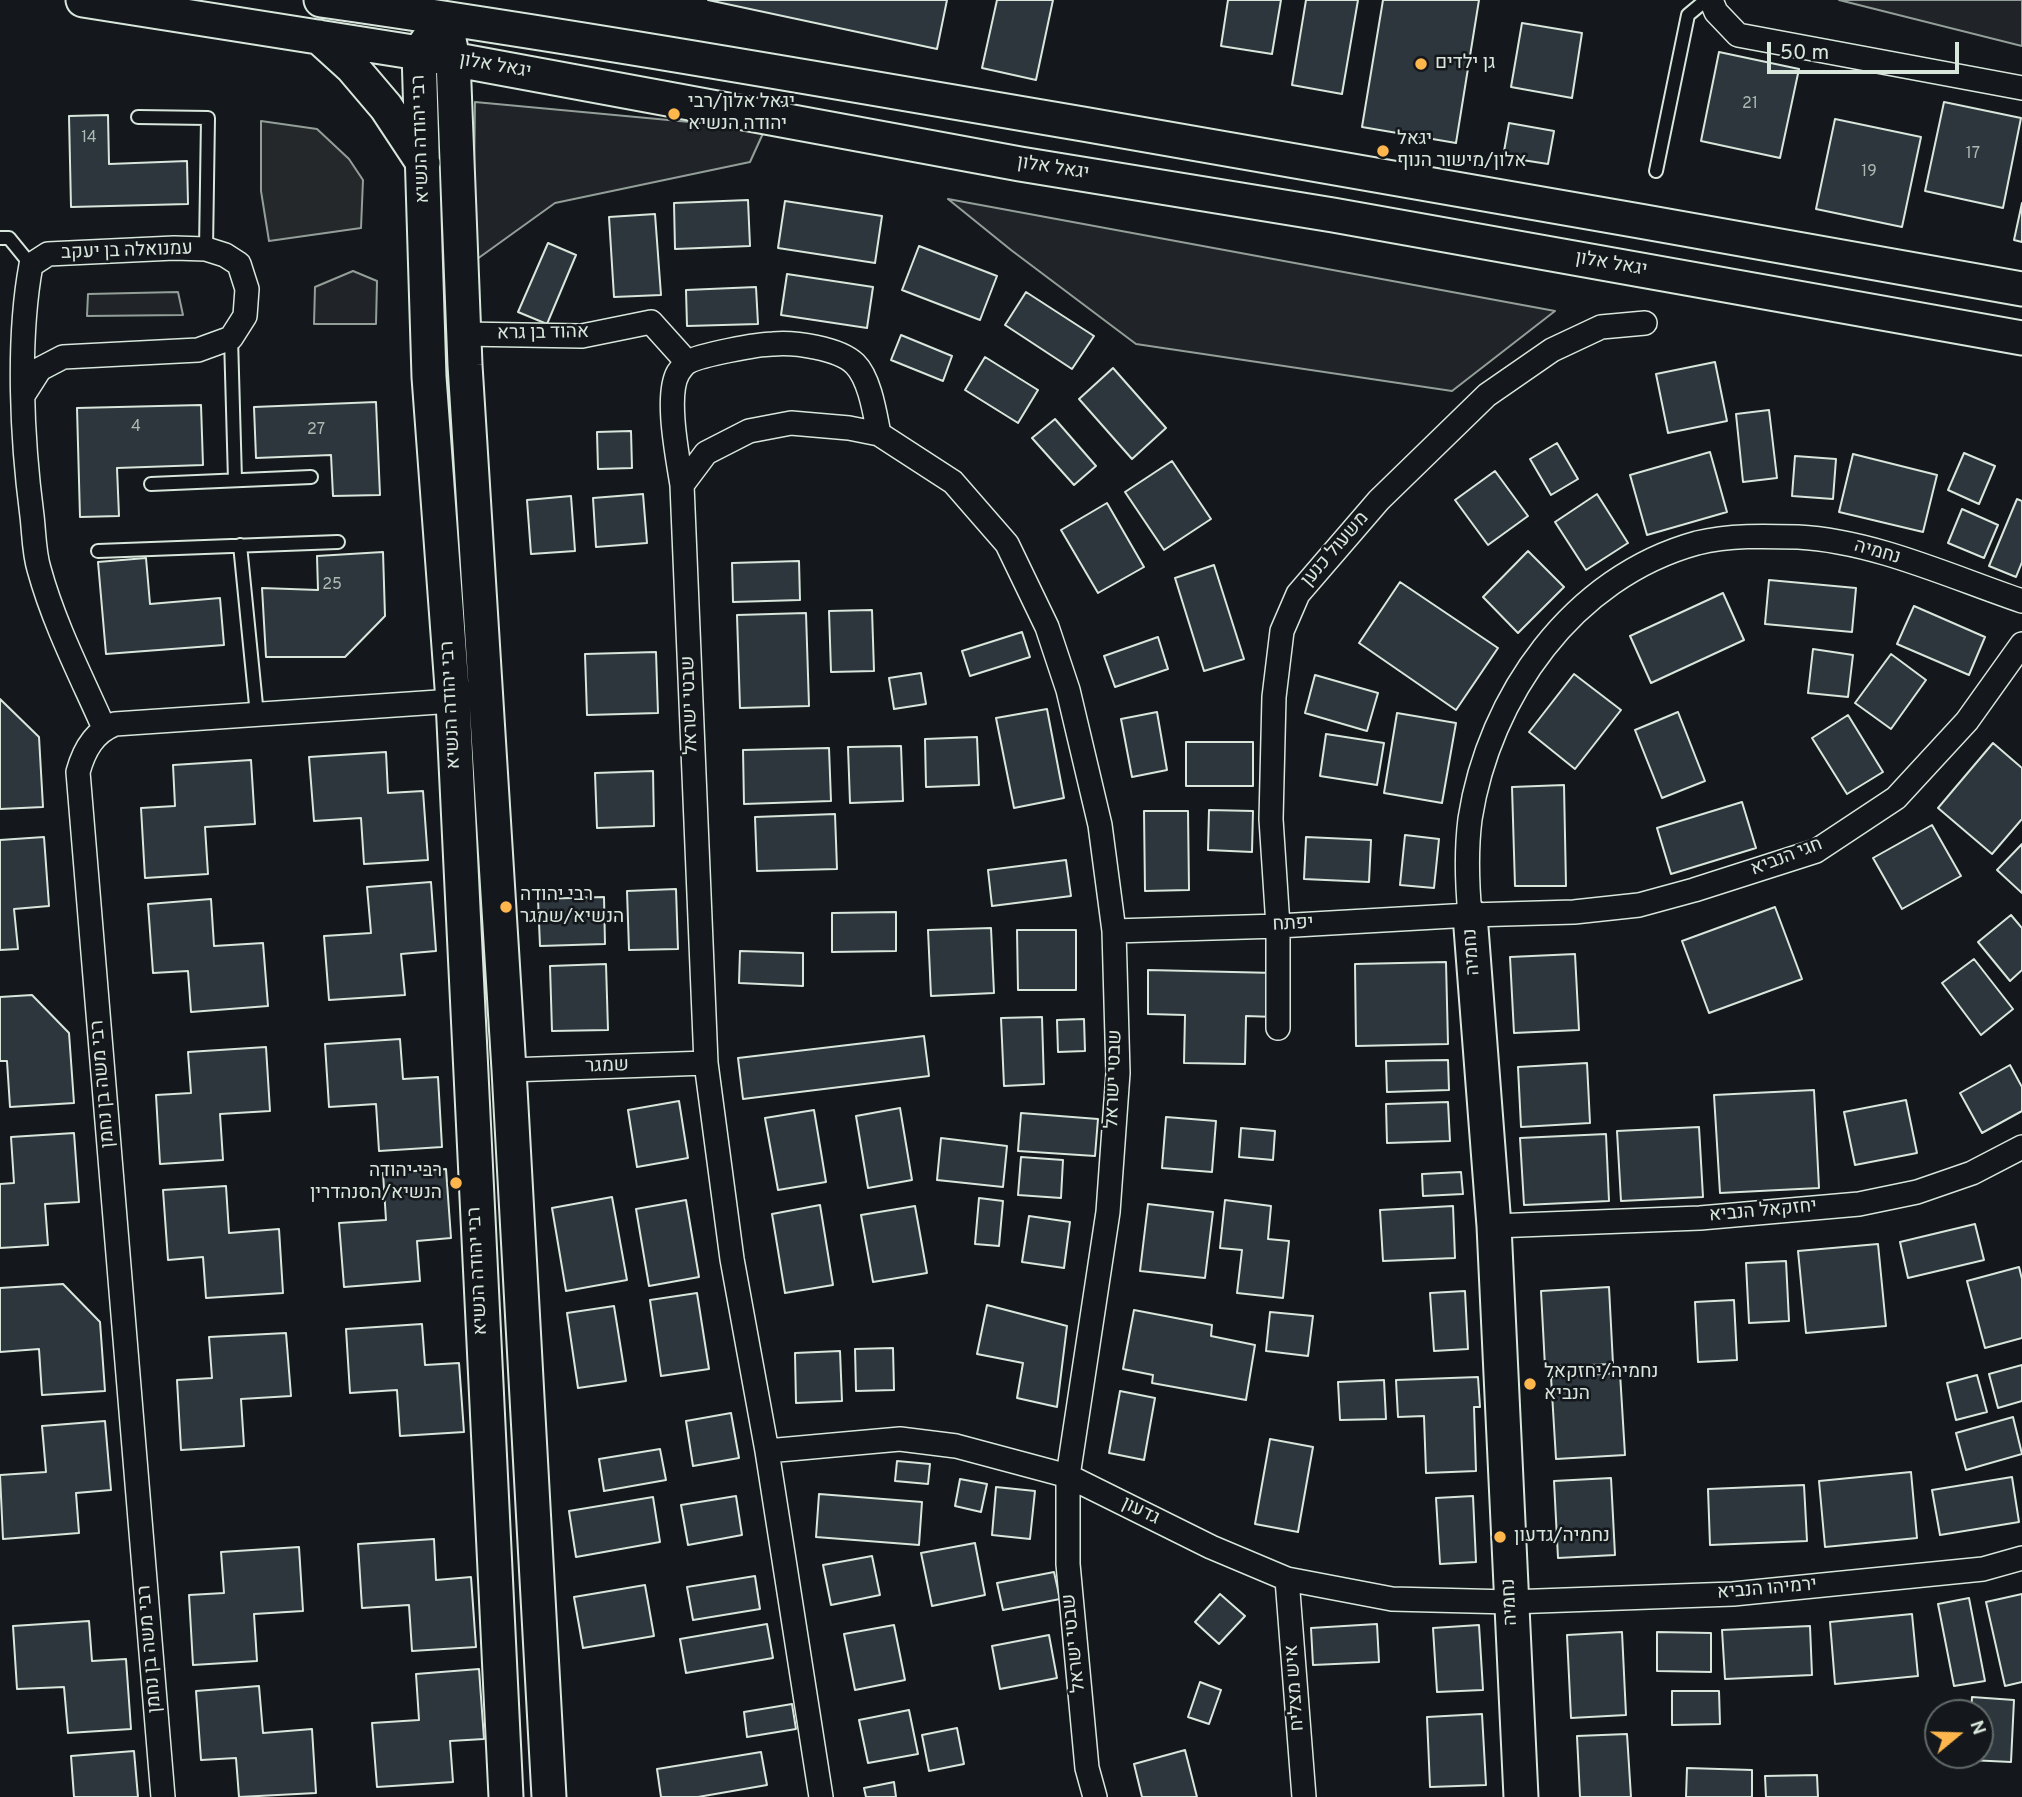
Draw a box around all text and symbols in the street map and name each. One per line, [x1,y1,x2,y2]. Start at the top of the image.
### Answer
scale bar [1770,28,1962,72]
text: 50 m [1780,40,1829,67]
street label: יגאל אלון [457,49,533,85]
place label: גן ילדים [1435,53,1495,75]
marker: גן ילדים [1413,56,1429,72]
street label: רבי יהודה הנשיא [408,74,436,204]
place label: יגאל אלון/רבי יהודה הנשיא [688,92,795,136]
house number: 21 [1742,95,1758,115]
marker: יגאל אלון/רבי יהודה הנשיא [666,106,682,122]
house number: 14 [81,129,97,149]
place label: יגאל אלון/מישור הנוף [1397,129,1527,173]
marker: יגאל אלון/מישור הנוף [1375,143,1391,159]
house number: 17 [1966,145,1980,165]
street label: יגאל אלון [1015,152,1091,186]
house number: 19 [1861,163,1877,183]
street label: עמנואלה בן יעקב [61,238,193,266]
street label: יגאל אלון [1573,247,1649,283]
street label: אהוד בן גרא [497,322,589,346]
house number: 4 [131,418,141,438]
house number: 27 [307,421,325,441]
street label: משעול כנען [1297,508,1375,592]
street label: נחמיה [1851,536,1903,570]
house number: 25 [322,576,342,596]
street label: רבי יהודה הנשיא [437,640,467,770]
street label: שבטי ישראל [678,655,704,755]
street label: חגי הנביא [1748,834,1826,882]
place label: רבי יהודה הנשיא/שמגר [520,885,624,929]
marker: רבי יהודה הנשיא/שמגר [498,899,514,915]
street label: יפתח [1272,913,1314,937]
street label: נחמיה [1460,928,1486,976]
street label: רבי משה בן נחמן [87,1019,121,1149]
street label: שבטי ישראל [1102,1029,1128,1129]
street label: שמגר [585,1055,629,1079]
place label: רבי יהודה הנשיא/הסנהדרין [310,1161,442,1205]
marker: רבי יהודה הנשיא/הסנהדרין [448,1175,464,1191]
street label: יחזקאל הנביא [1708,1196,1818,1228]
street label: רבי יהודה הנשיא [464,1206,494,1336]
place label: נחמיה/יחזקאל הנביא [1544,1362,1658,1406]
marker: נחמיה/יחזקאל הנביא [1522,1376,1538,1392]
street label: גדעון [1117,1493,1163,1531]
place label: נחמיה/גדעון [1514,1526,1610,1548]
marker: נחמיה/גדעון [1492,1529,1508,1545]
street label: ירמיהו הנביא [1716,1574,1818,1606]
street label: נחמיה [1498,1578,1524,1626]
street label: רבי משה בן נחמן [134,1584,168,1714]
street label: שבטי ישראל [1058,1593,1092,1693]
street label: איש מצליח [1282,1644,1310,1732]
north arrow [1924,1699,1994,1769]
text: N [1963,1717,1991,1738]

